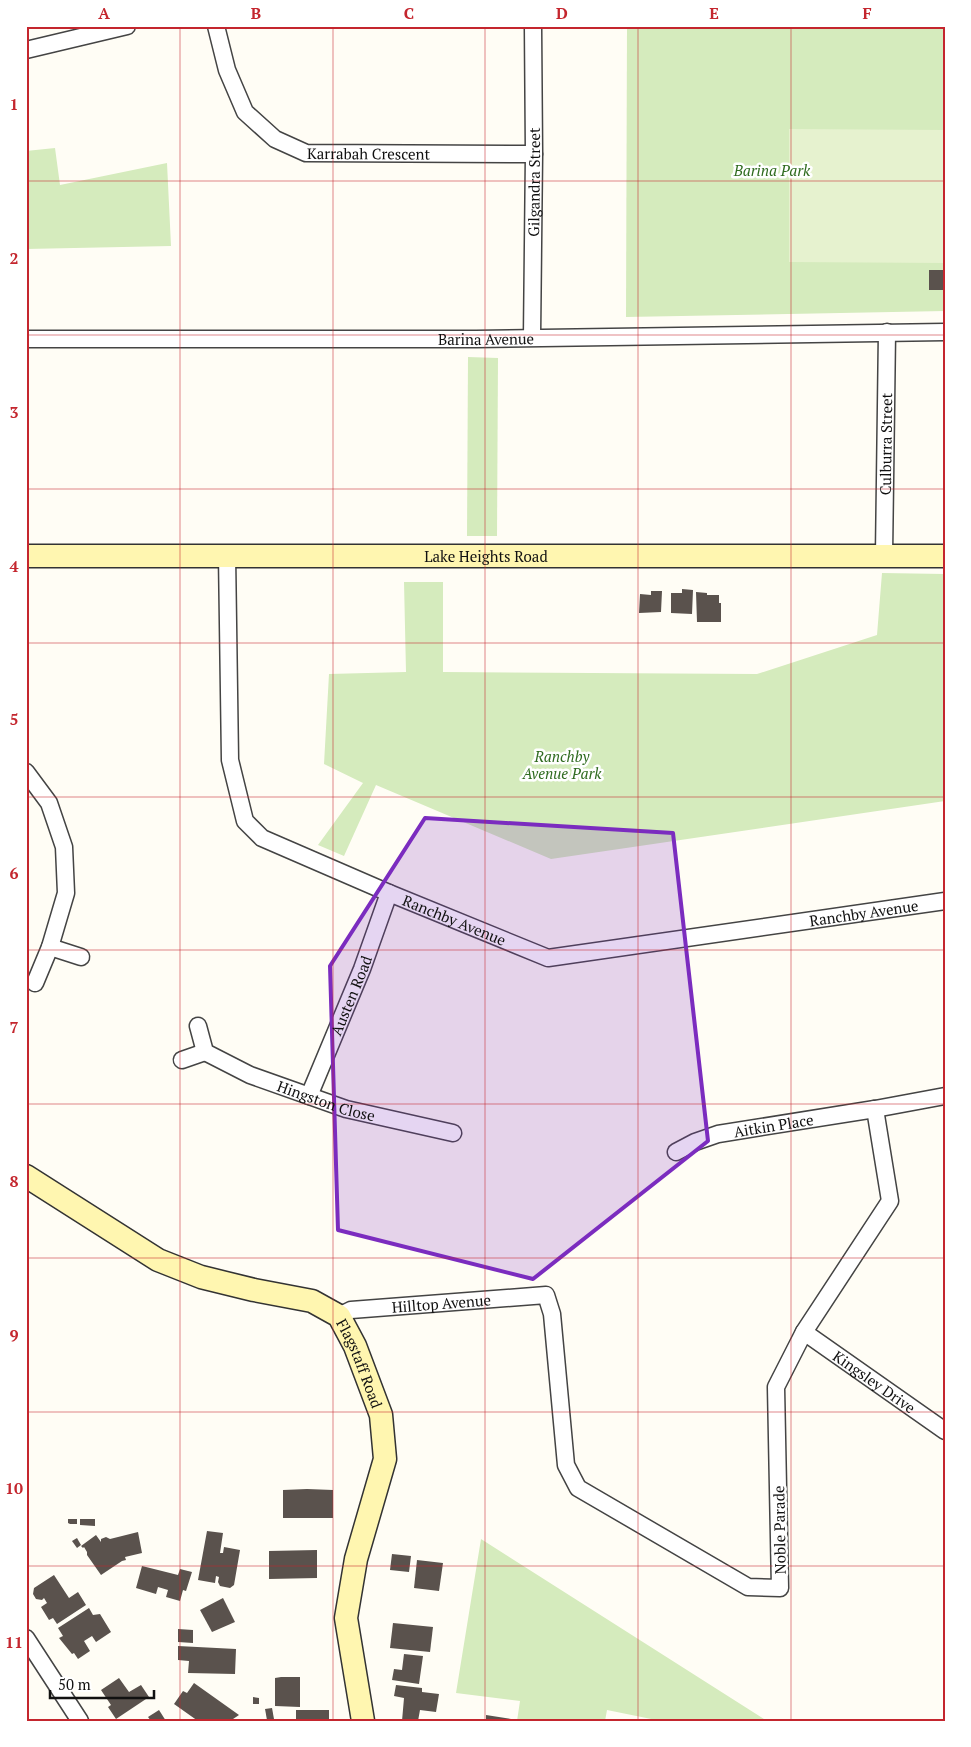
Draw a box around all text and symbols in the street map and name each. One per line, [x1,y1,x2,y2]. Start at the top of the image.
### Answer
text: A [98,2,110,24]
text: B [251,2,261,24]
text: C [404,2,414,24]
text: D [556,2,568,24]
text: E [709,2,719,24]
text: F [862,2,872,24]
text: 1 [9,93,19,115]
street label: Gilgandra Street [523,127,544,237]
street label: Karrabah Crescent [307,143,430,164]
park label: Barina Park [733,160,811,180]
text: 2 [9,247,19,269]
street label: Barina Avenue [438,328,534,349]
street label: Culburra Street [875,392,896,495]
text: 3 [9,401,19,423]
street label: Lake Heights Road [424,546,548,566]
text: 4 [9,555,19,577]
text: 5 [9,708,19,730]
park label: Ranchby Avenue Park [522,746,602,783]
text: 6 [9,862,19,884]
street label: Ranchby Avenue [400,890,509,950]
street label: Ranchby Avenue [808,895,920,930]
street label: Austen Road [325,953,376,1038]
text: 7 [9,1016,19,1038]
street label: Hingston Close [275,1075,377,1125]
street label: Aitkin Place [732,1109,815,1141]
text: 8 [9,1170,19,1192]
street label: Hilltop Avenue [391,1289,492,1317]
street label: Flagstaff Road [332,1315,387,1411]
text: 9 [9,1324,19,1346]
street label: Kingsley Drive [829,1346,920,1417]
text: 10 [5,1477,23,1499]
street label: Noble Parade [768,1485,790,1575]
text: 11 [5,1631,23,1653]
scale bar [50,1667,154,1699]
text: 50 m [58,1674,91,1694]

